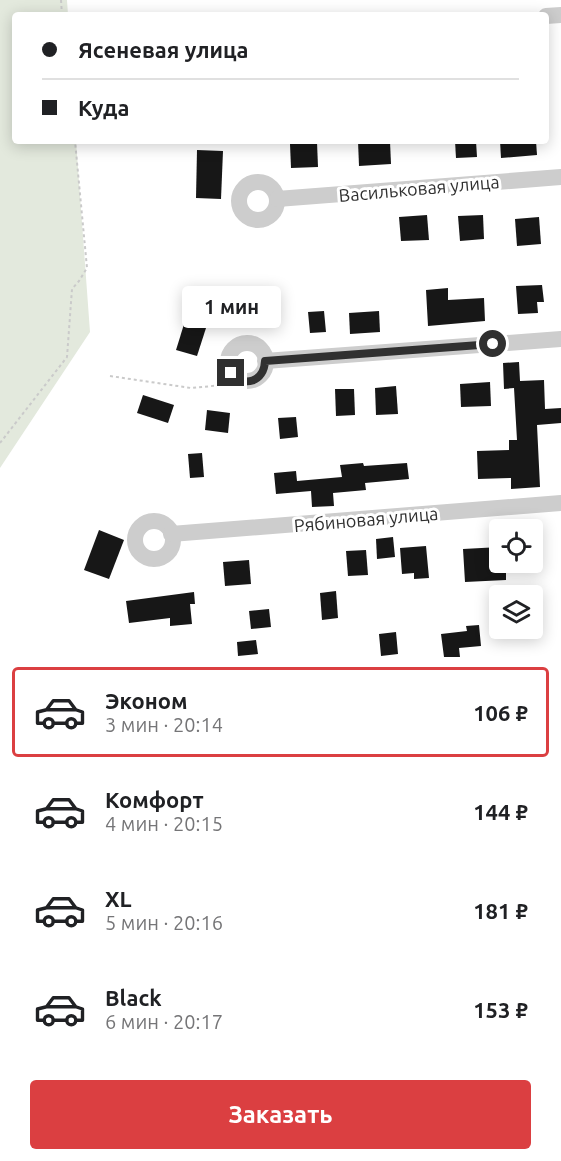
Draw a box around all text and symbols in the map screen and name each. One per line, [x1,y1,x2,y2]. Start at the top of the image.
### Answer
text: Ясеневая улица [78,37,249,62]
text: Куда [78,95,129,120]
street label: Васильковая улица [338,171,500,205]
callout: 1 мин [182,286,280,328]
text: 1 мин [204,295,259,318]
route start [479,330,506,357]
route end [217,359,244,386]
street label: Рябиновая улица [293,503,439,535]
map controls [489,519,543,639]
button: locate [489,519,543,573]
button: layers [489,585,543,639]
icon: car [33,685,87,739]
text: Эконом [105,688,187,713]
text: 106 ₽ [473,700,528,725]
text: 3 мин · 20:14 [105,713,223,736]
icon: car [33,784,87,838]
text: Комфорт [105,787,204,812]
text: 144 ₽ [473,799,528,824]
text: 4 мин · 20:15 [105,812,223,835]
icon: car [33,883,87,937]
text: XL [105,886,132,911]
text: 181 ₽ [473,898,528,923]
text: 5 мин · 20:16 [105,911,223,934]
icon: car [33,982,87,1036]
text: Black [105,985,162,1010]
text: 153 ₽ [473,997,528,1022]
text: 6 мин · 20:17 [105,1010,223,1033]
button: Заказать [30,1080,531,1149]

